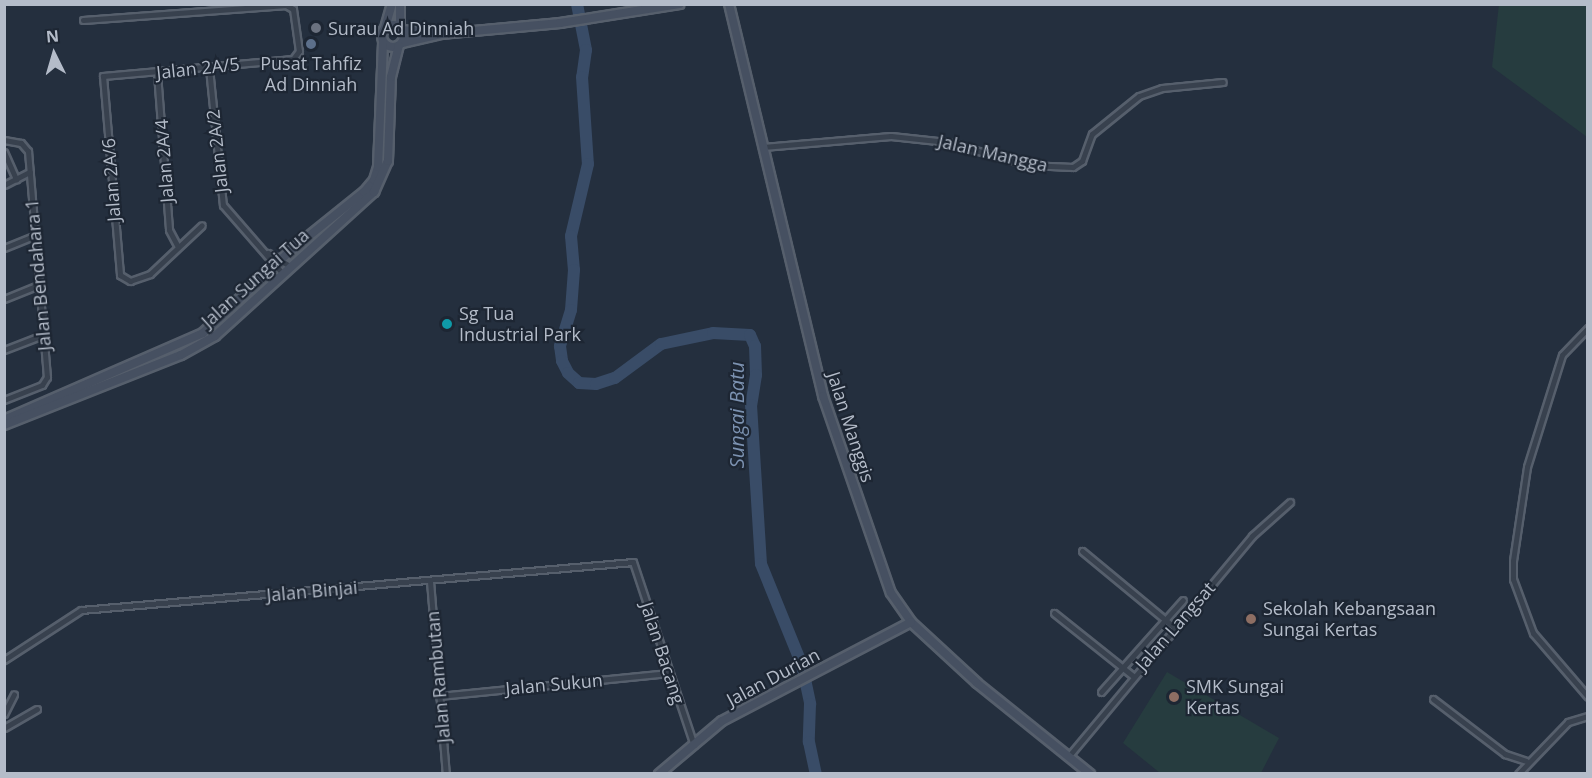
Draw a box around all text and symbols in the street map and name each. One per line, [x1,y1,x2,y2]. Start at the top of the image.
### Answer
place label: Surau Ad Dinniah [328,17,474,39]
marker: Surau Ad Dinniah [309,21,323,35]
north arrow [24,24,84,84]
text: N [45,25,60,48]
marker: Pusat Tahfiz Ad Dinniah [304,37,318,51]
street label: Jalan 2A/5 [155,53,241,83]
place label: Pusat Tahfiz Ad Dinniah [260,53,362,96]
street label: Jalan 2A/2 [202,108,232,194]
street label: Jalan 2A/4 [150,119,178,203]
street label: Jalan Mangga [936,130,1050,176]
street label: Jalan 2A/6 [97,138,125,222]
street label: Jalan Bendahara 1 [21,198,55,352]
street label: Jalan Sungai Tua [197,224,313,332]
place label: Sg Tua Industrial Park [459,303,581,346]
marker: Sg Tua Industrial Park [440,317,454,331]
water label: Sungai Batu [724,362,748,468]
street label: Jalan Manggis [823,369,879,485]
street label: Jalan Binjai [266,576,358,606]
street label: Jalan Langsat [1131,577,1219,675]
place label: Sekolah Kebangsaan Sungai Kertas [1263,598,1436,640]
street label: Jalan Bacang [636,599,690,707]
street label: Jalan Rambutan [421,610,455,744]
marker: Sekolah Kebangsaan Sungai Kertas [1244,612,1258,626]
street label: Jalan Durian [723,643,823,711]
street label: Jalan Sukun [504,669,604,699]
place label: SMK Sungai Kertas [1186,676,1284,718]
marker: SMK Sungai Kertas [1167,690,1181,704]

